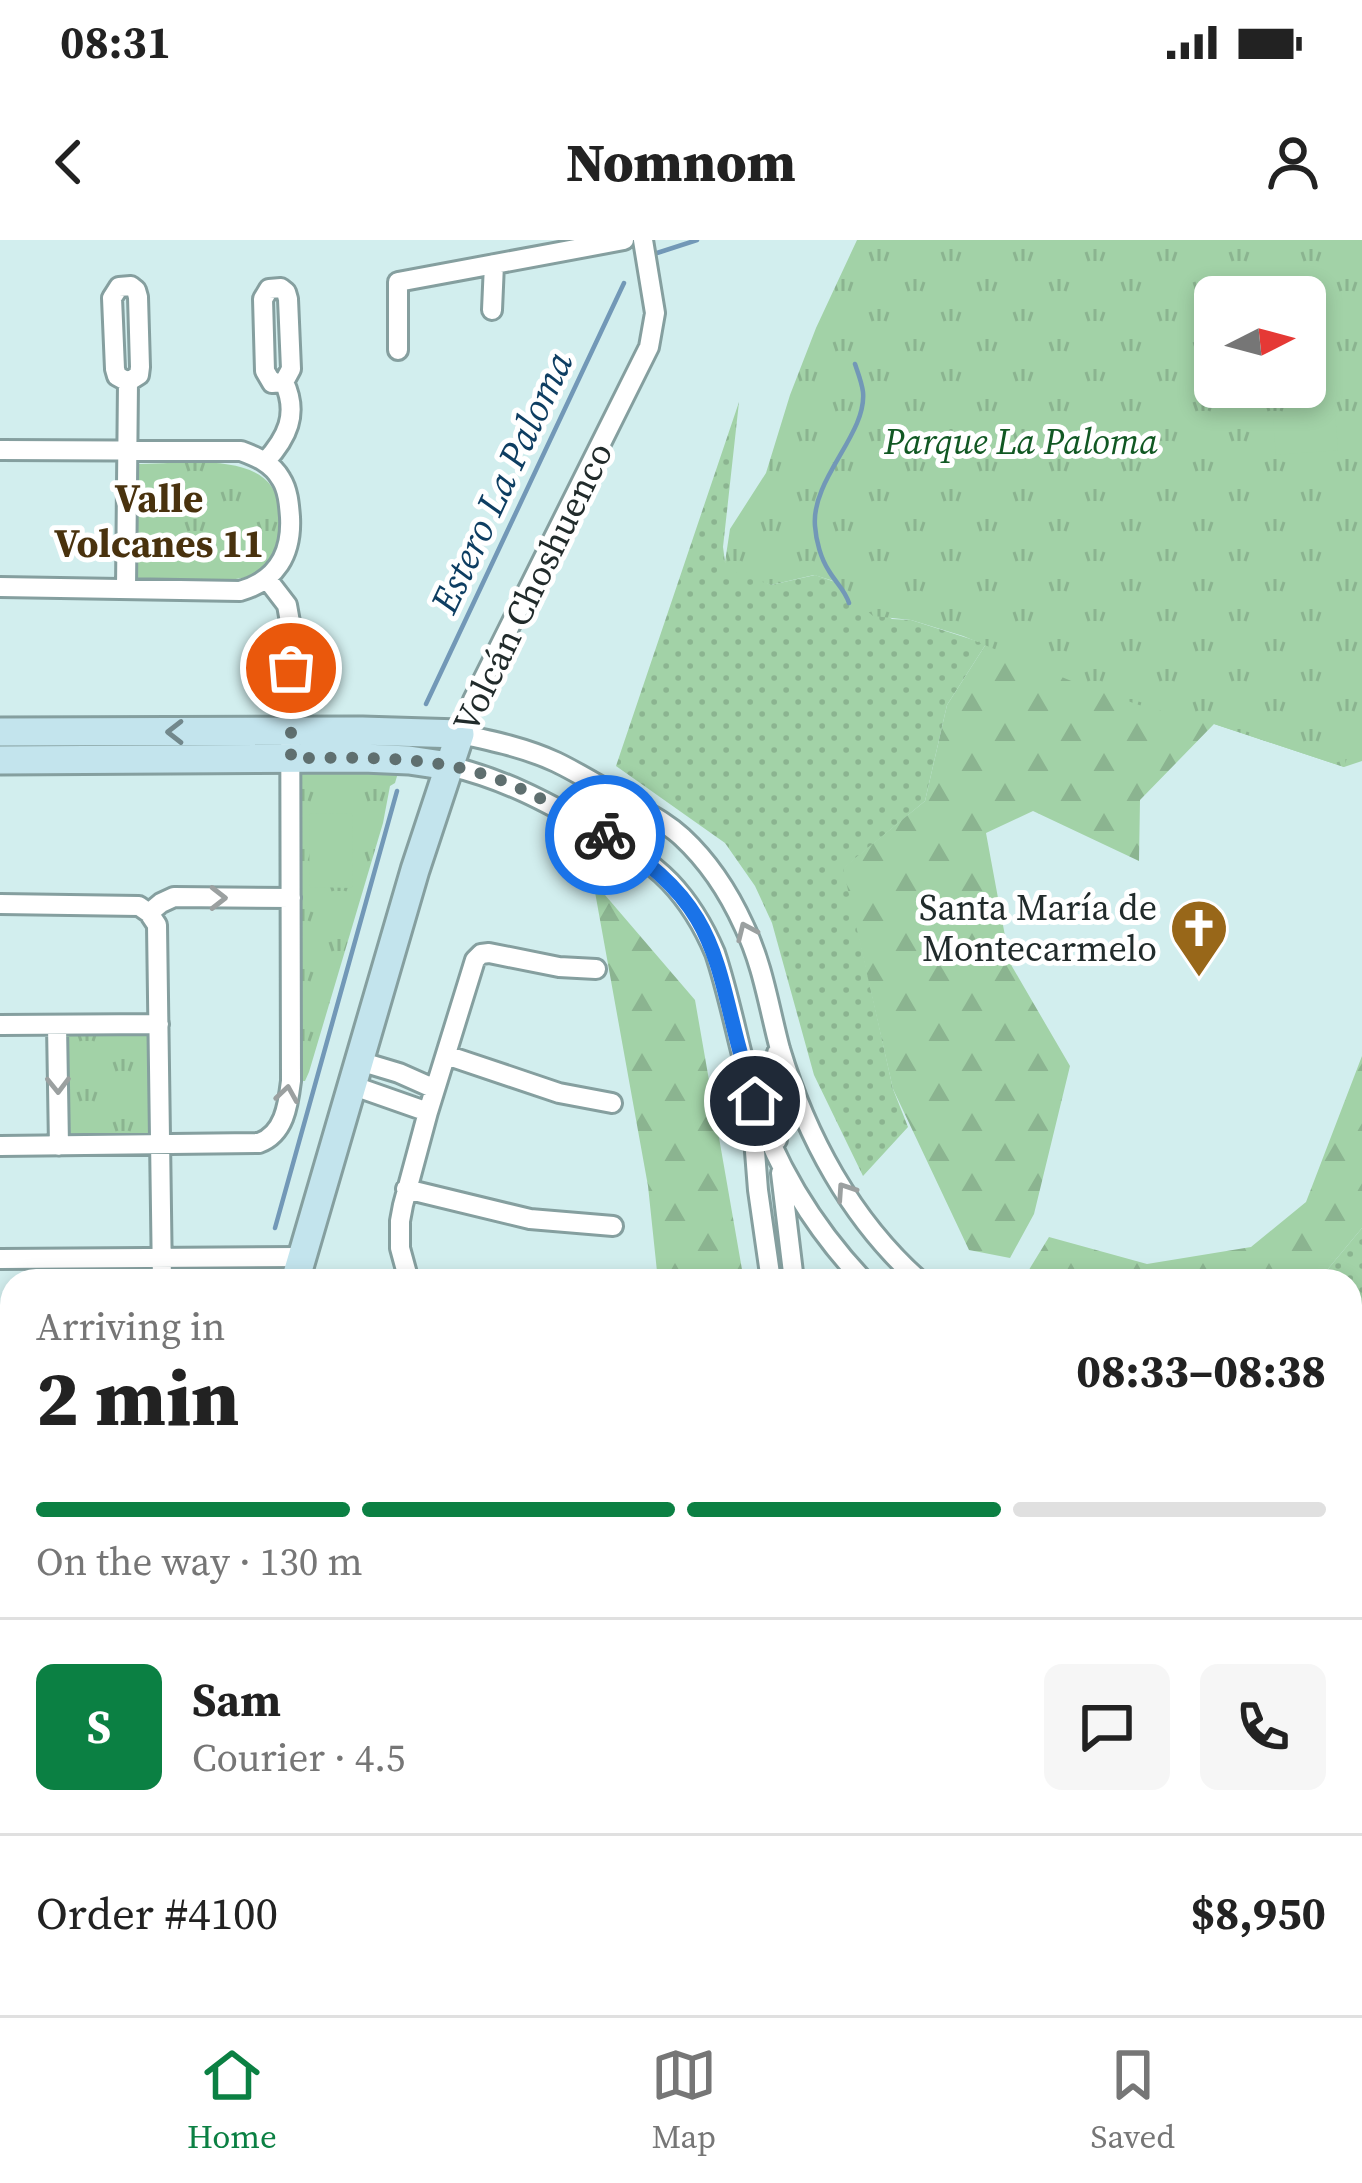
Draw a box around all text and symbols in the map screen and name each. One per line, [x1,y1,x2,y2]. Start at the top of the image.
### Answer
text: 08:31 [60,11,171,73]
text: Nomnom [566,125,796,199]
icon: back [36,129,102,195]
icon: person [1260,129,1326,195]
north arrow [1194,276,1326,408]
map controls [1194,276,1326,408]
water label: Estero La Paloma [417,342,586,623]
park label: Parque La Paloma [883,417,1158,466]
street label: Volcán Choshuenco [441,434,624,740]
district label: Valle Volcanes 11 [54,472,264,570]
pin [240,617,342,719]
icon: bag [258,635,324,701]
one-way arrow [165,719,183,745]
courier [545,775,665,895]
icon: bike [572,802,638,868]
place label: Santa María de Montecarmelo [919,883,1157,973]
one-way arrow [210,885,228,911]
church icon: Santa María de Montecarmelo [1168,897,1230,979]
one-way arrow [736,921,760,943]
pin [704,1050,806,1152]
icon: home [722,1068,788,1134]
one-way arrow [45,1077,71,1095]
one-way arrow [274,1085,299,1105]
one-way arrow [837,1183,859,1205]
text: Arriving in [36,1300,225,1353]
text: 08:33–08:38 [1076,1340,1326,1402]
text: 2 min [36,1344,239,1451]
text: On the way · 130 m [36,1535,363,1588]
button: chat [1044,1664,1170,1790]
button: phone [1200,1664,1326,1790]
text: Sam [192,1669,281,1731]
text: S [87,1696,111,1758]
text: Courier · 4.5 [192,1731,405,1784]
text: Order #4100 [36,1882,278,1944]
text: $8,950 [1191,1882,1326,1944]
tab: Home [187,2042,277,2159]
tab: Map [651,2042,717,2159]
tab: Saved [1090,2042,1175,2159]

